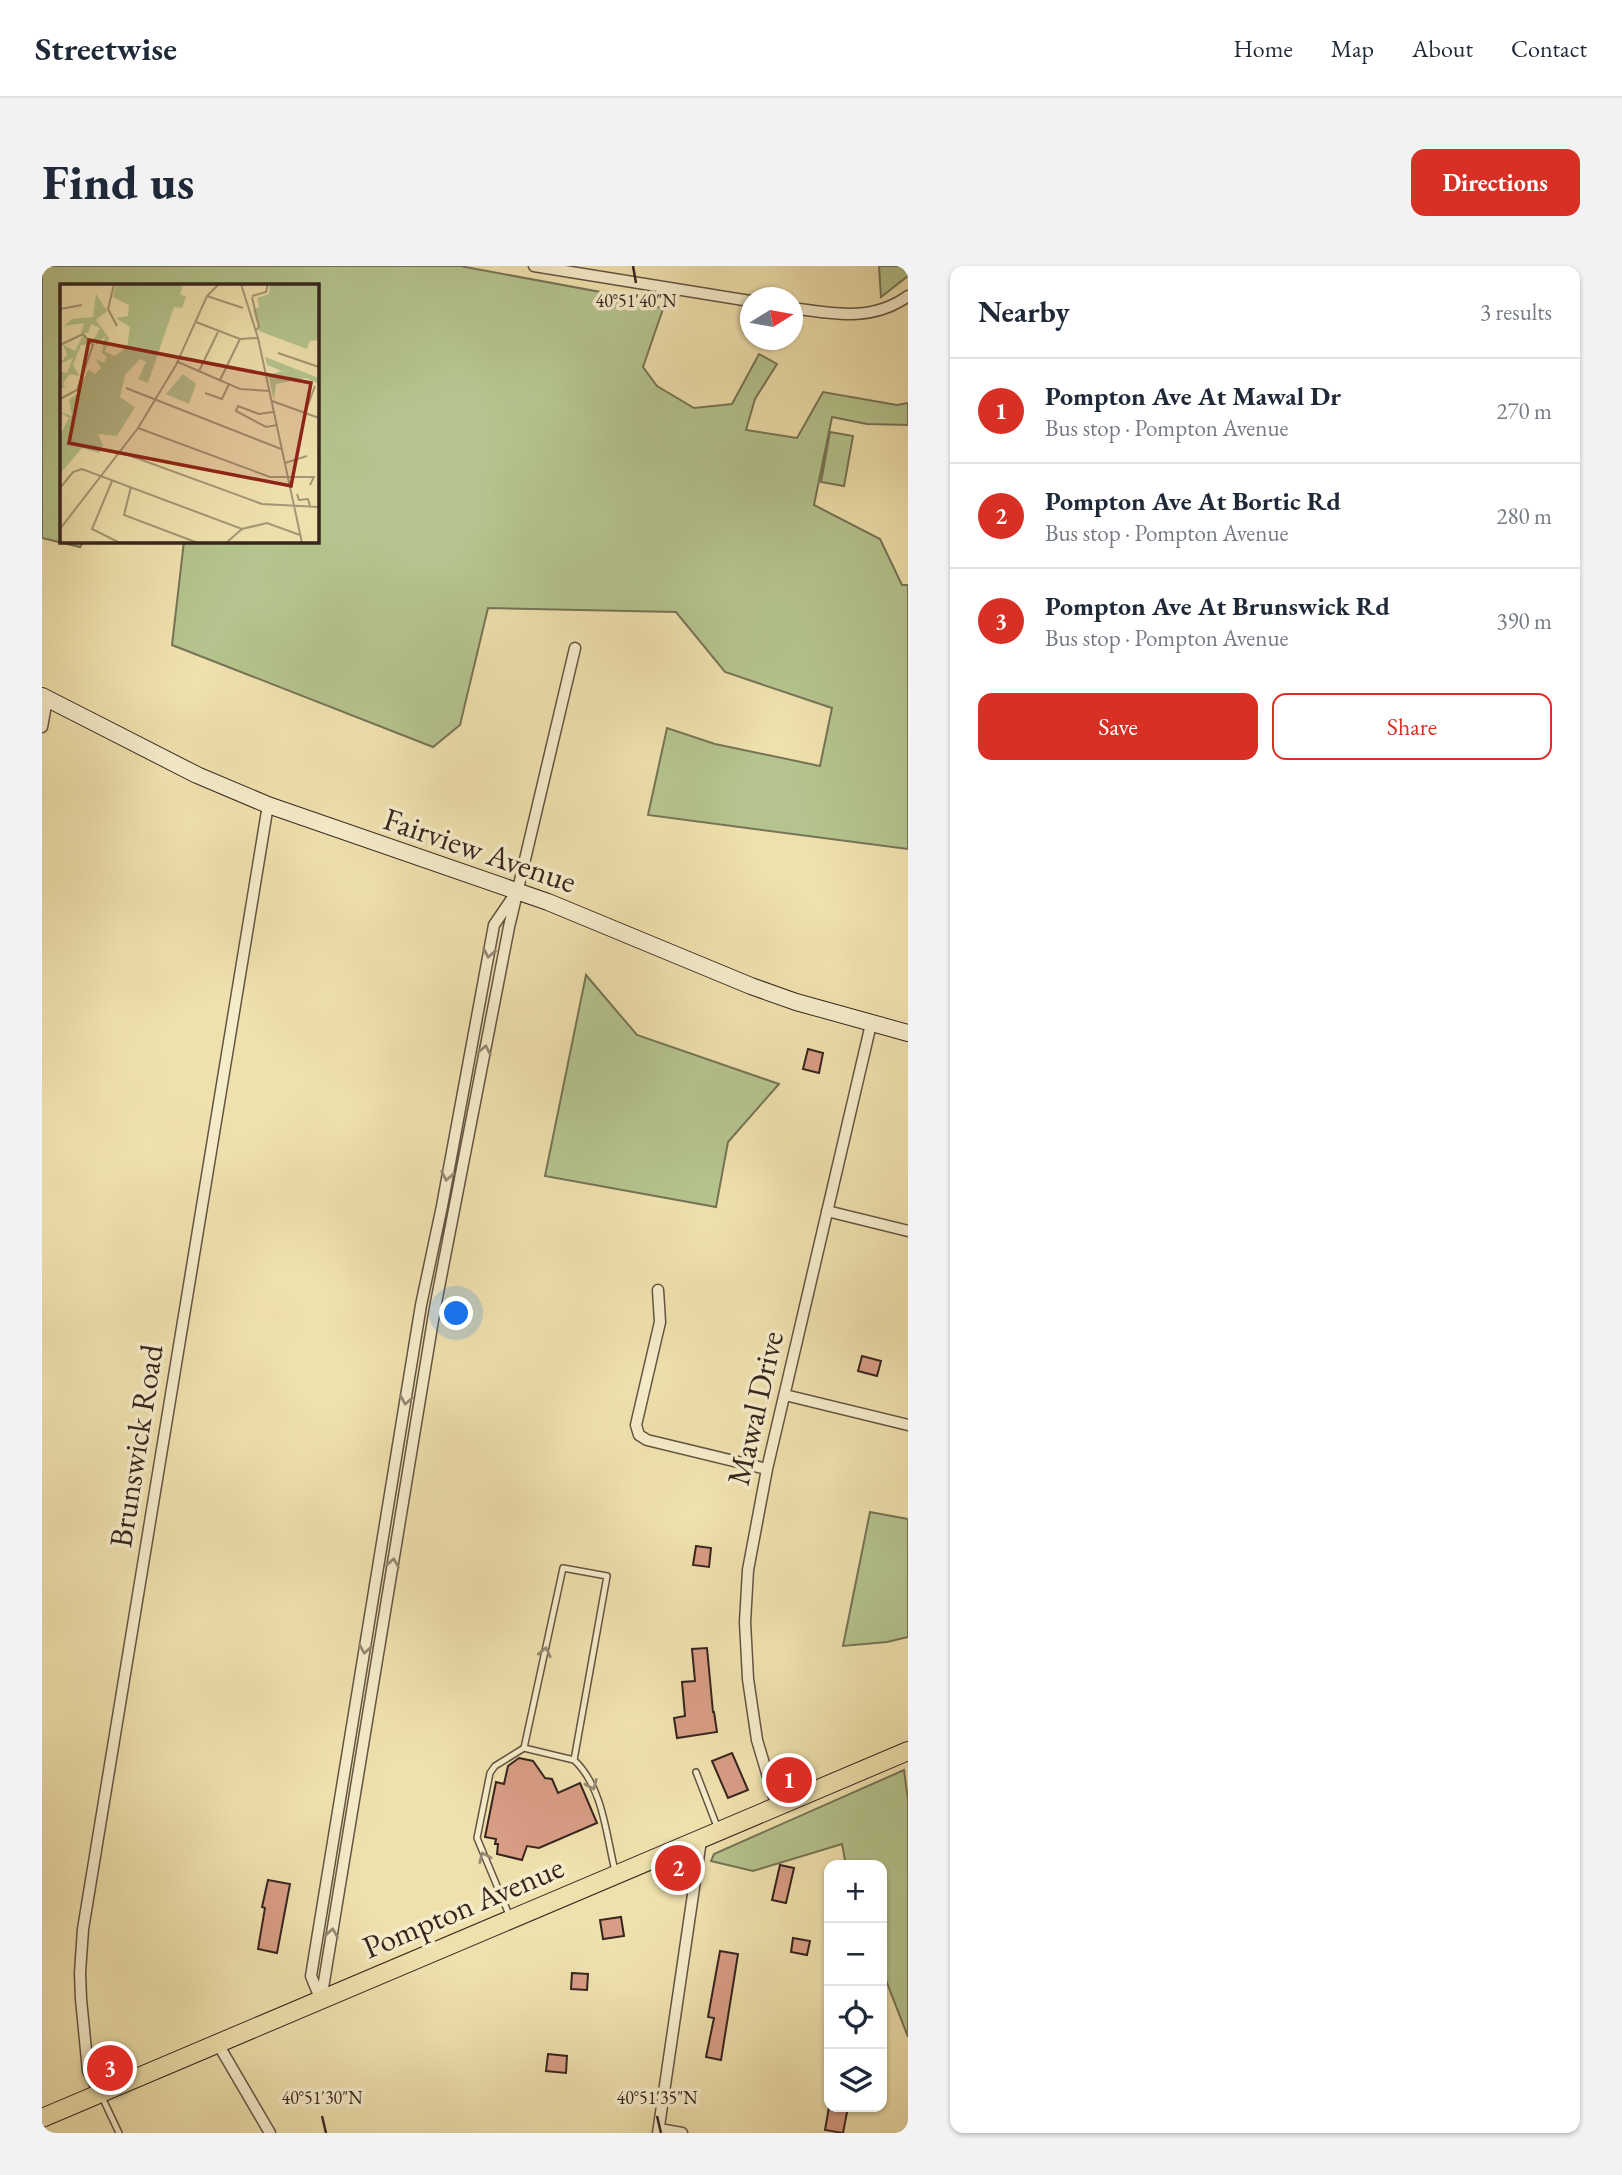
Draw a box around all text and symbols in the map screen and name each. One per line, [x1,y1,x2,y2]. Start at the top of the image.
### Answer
text: Streetwise [35,27,177,70]
text: Home [1233,33,1293,64]
text: Map [1331,33,1374,64]
text: About [1412,33,1473,64]
text: Contact [1511,33,1587,64]
button: Directions [1411,149,1580,216]
text: Find us [42,150,194,214]
inset map [60,284,318,542]
north arrow [740,287,803,350]
text: 40°51'40"N [596,289,677,312]
text: Nearby [978,292,1070,331]
text: 3 results [1480,297,1552,327]
text: Pompton Ave At Mawal Dr [1045,379,1341,413]
text: 1 [995,396,1007,426]
text: 270 m [1496,396,1552,426]
text: Bus stop · Pompton Avenue [1045,413,1289,443]
text: Pompton Ave At Bortic Rd [1045,484,1341,518]
text: 2 [995,501,1007,531]
text: 280 m [1496,501,1552,531]
text: Bus stop · Pompton Avenue [1045,518,1289,548]
text: Pompton Ave At Brunswick Rd [1045,589,1390,623]
text: 3 [995,606,1007,636]
text: 390 m [1496,606,1552,636]
text: Bus stop · Pompton Avenue [1045,623,1289,653]
button: Save [978,693,1258,760]
button: Share [1272,693,1552,760]
street label: Fairview Avenue [378,797,582,903]
one-way arrow [482,947,497,959]
one-way arrow [477,1044,492,1056]
one-way arrow [441,1170,456,1182]
your location [439,1296,473,1330]
street label: Mawal Drive [717,1327,793,1489]
street label: Brunswick Road [99,1341,173,1550]
one-way arrow [399,1394,414,1406]
one-way arrow [385,1557,400,1569]
one-way arrow [358,1643,373,1654]
one-way arrow [536,1646,551,1658]
pin: 1 [766,1754,812,1806]
one-way arrow [583,1778,597,1790]
pin: 2 [655,1842,701,1894]
street label: Pompton Avenue [356,1846,570,1968]
one-way arrow [478,1852,492,1864]
map controls [824,1860,887,2112]
button: + [824,1860,887,1923]
button: − [824,1923,887,1986]
one-way arrow [324,1927,339,1939]
button: locate [824,1986,887,2049]
pin: 3 [87,2042,133,2094]
button: layers [824,2049,887,2112]
text: 40°51'30"N [282,2086,363,2109]
text: 40°51'35"N [617,2086,698,2109]

